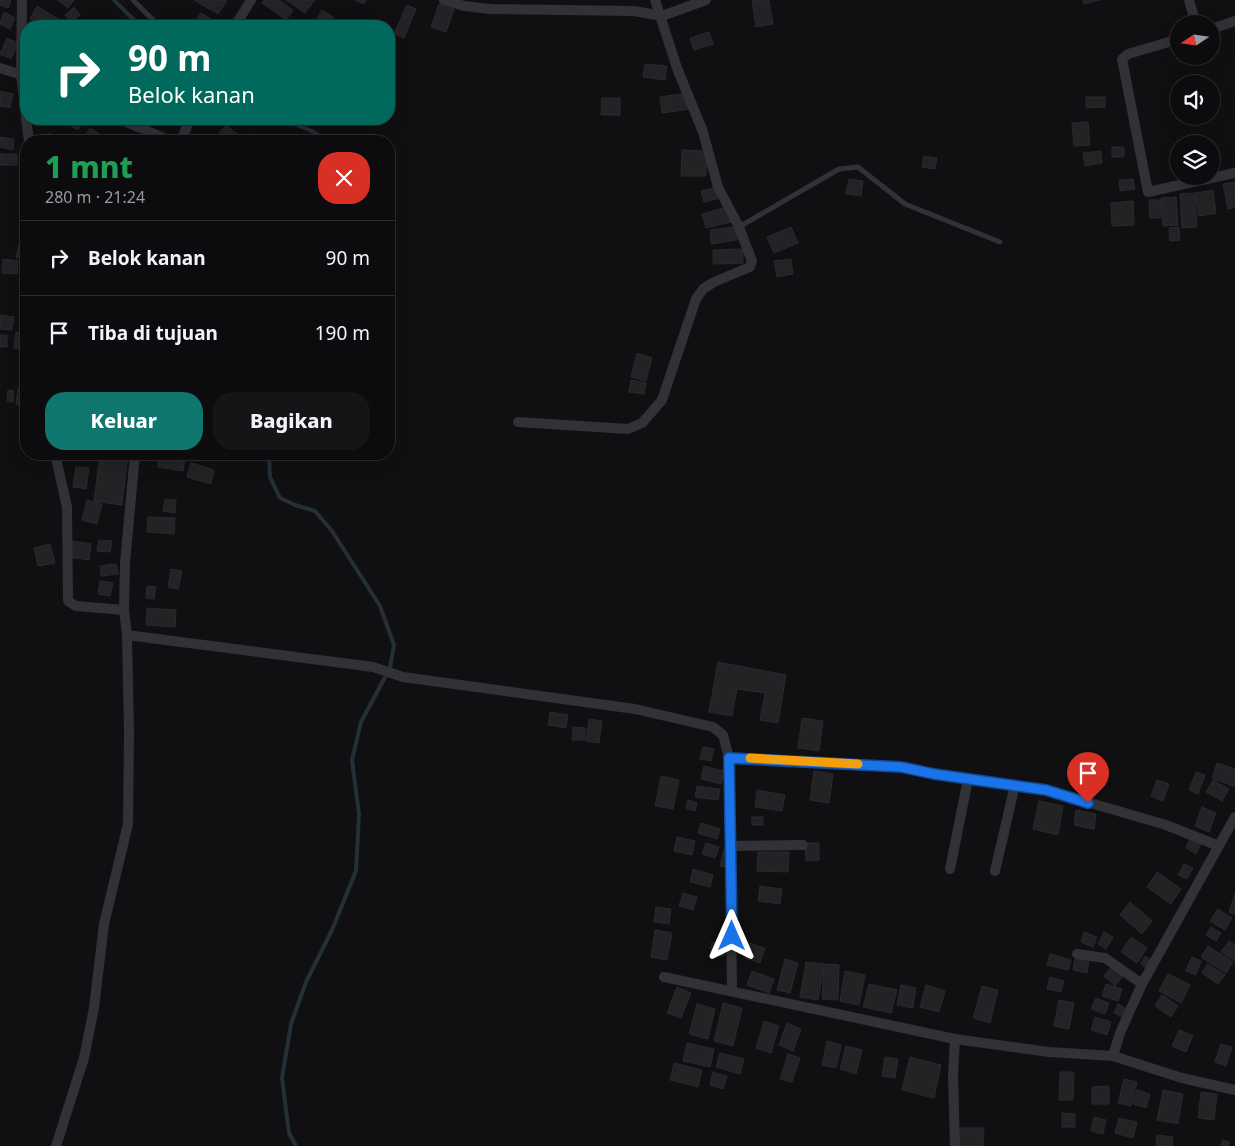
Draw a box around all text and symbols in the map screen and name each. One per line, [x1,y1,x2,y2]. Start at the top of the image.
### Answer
north arrow [1170,15,1220,65]
map controls [1170,15,1220,185]
text: 90 m [128,34,211,81]
icon: right [45,40,110,105]
button: sound [1170,75,1220,125]
text: Belok kanan [128,79,255,109]
button: layers [1170,135,1220,185]
text: 1 mnt [45,146,133,187]
button: close [318,152,370,204]
text: 280 m · 21:24 [45,186,145,208]
icon: right [45,244,73,272]
text: Belok kanan [88,245,205,271]
text: 90 m [326,245,370,271]
icon: arrive [45,319,73,347]
text: Tiba di tujuan [88,320,218,346]
text: 190 m [315,320,370,346]
button: Keluar [45,392,203,450]
button: Bagikan [213,392,370,450]
pin [1067,752,1109,803]
icon: arrive [1074,759,1102,787]
position arrow [705,909,757,961]

